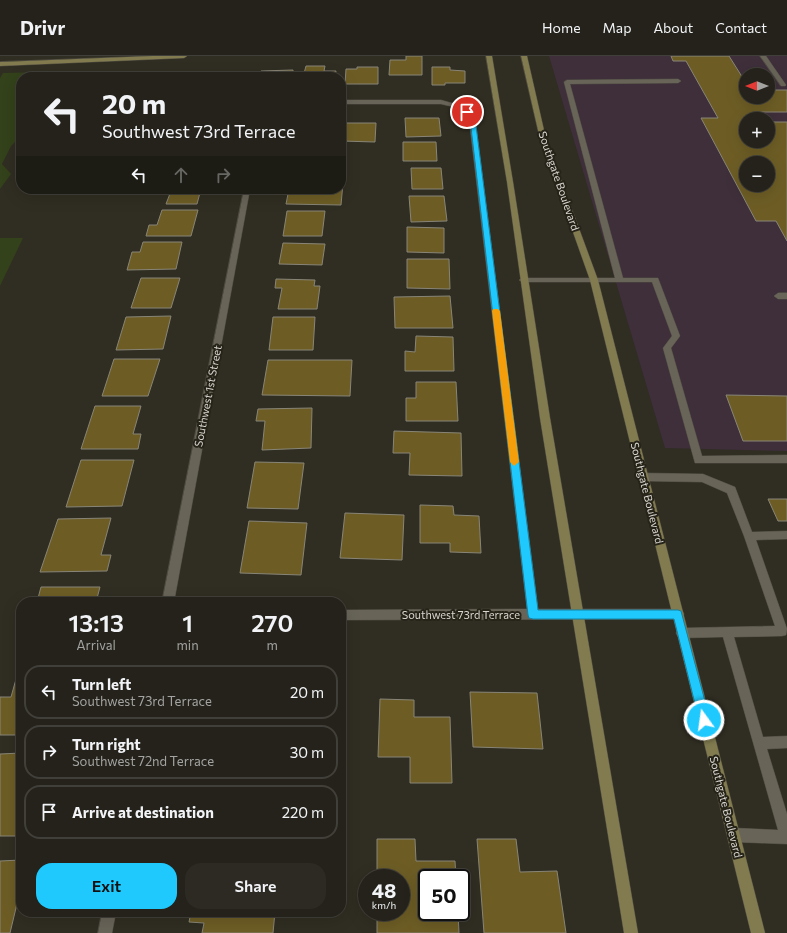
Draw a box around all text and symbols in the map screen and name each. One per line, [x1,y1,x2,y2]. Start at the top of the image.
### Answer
text: Drivr [20,16,65,39]
text: Home [542,19,581,36]
text: Map [603,19,631,36]
text: About [653,19,693,36]
text: Contact [715,19,767,36]
north arrow [739,68,775,104]
map controls [739,68,775,192]
text: 20 m [102,86,166,120]
icon: left [36,88,88,140]
pin [450,95,484,129]
icon: arrive [456,101,478,123]
button: + [739,112,775,148]
text: Southwest 73rd Terrace [102,120,296,142]
street label: Southgate Boulevard [536,130,583,232]
button: − [739,156,775,192]
icon: left [128,164,150,186]
icon: ahead [170,164,192,186]
icon: right [212,164,234,186]
street label: Southwest 1st Street [191,344,224,448]
street label: Southgate Boulevard [629,441,666,545]
text: 13:13 [69,608,124,637]
text: 1 [182,608,193,637]
text: 270 [251,608,293,637]
street label: Southwest 73rd Terrace [402,608,520,621]
text: Arrival [77,637,116,653]
text: min [176,637,199,653]
text: m [267,637,278,653]
text: Turn left [72,675,131,693]
icon: left [38,681,60,703]
text: 20 m [290,683,324,701]
text: Southwest 73rd Terrace [72,693,212,709]
position arrow [683,699,725,741]
text: Turn right [72,735,141,753]
icon: right [38,741,60,763]
text: 30 m [290,743,324,761]
text: Southwest 72nd Terrace [72,753,214,769]
street label: Southgate Boulevard [708,755,745,859]
icon: arrive [38,801,60,823]
text: Arrive at destination [72,803,214,821]
text: 220 m [282,803,324,821]
button: Exit [36,863,177,909]
button: Share [185,863,326,909]
speed limit sign: 50 [418,869,470,921]
text: 48 [372,878,396,902]
text: km/h [372,899,396,911]

